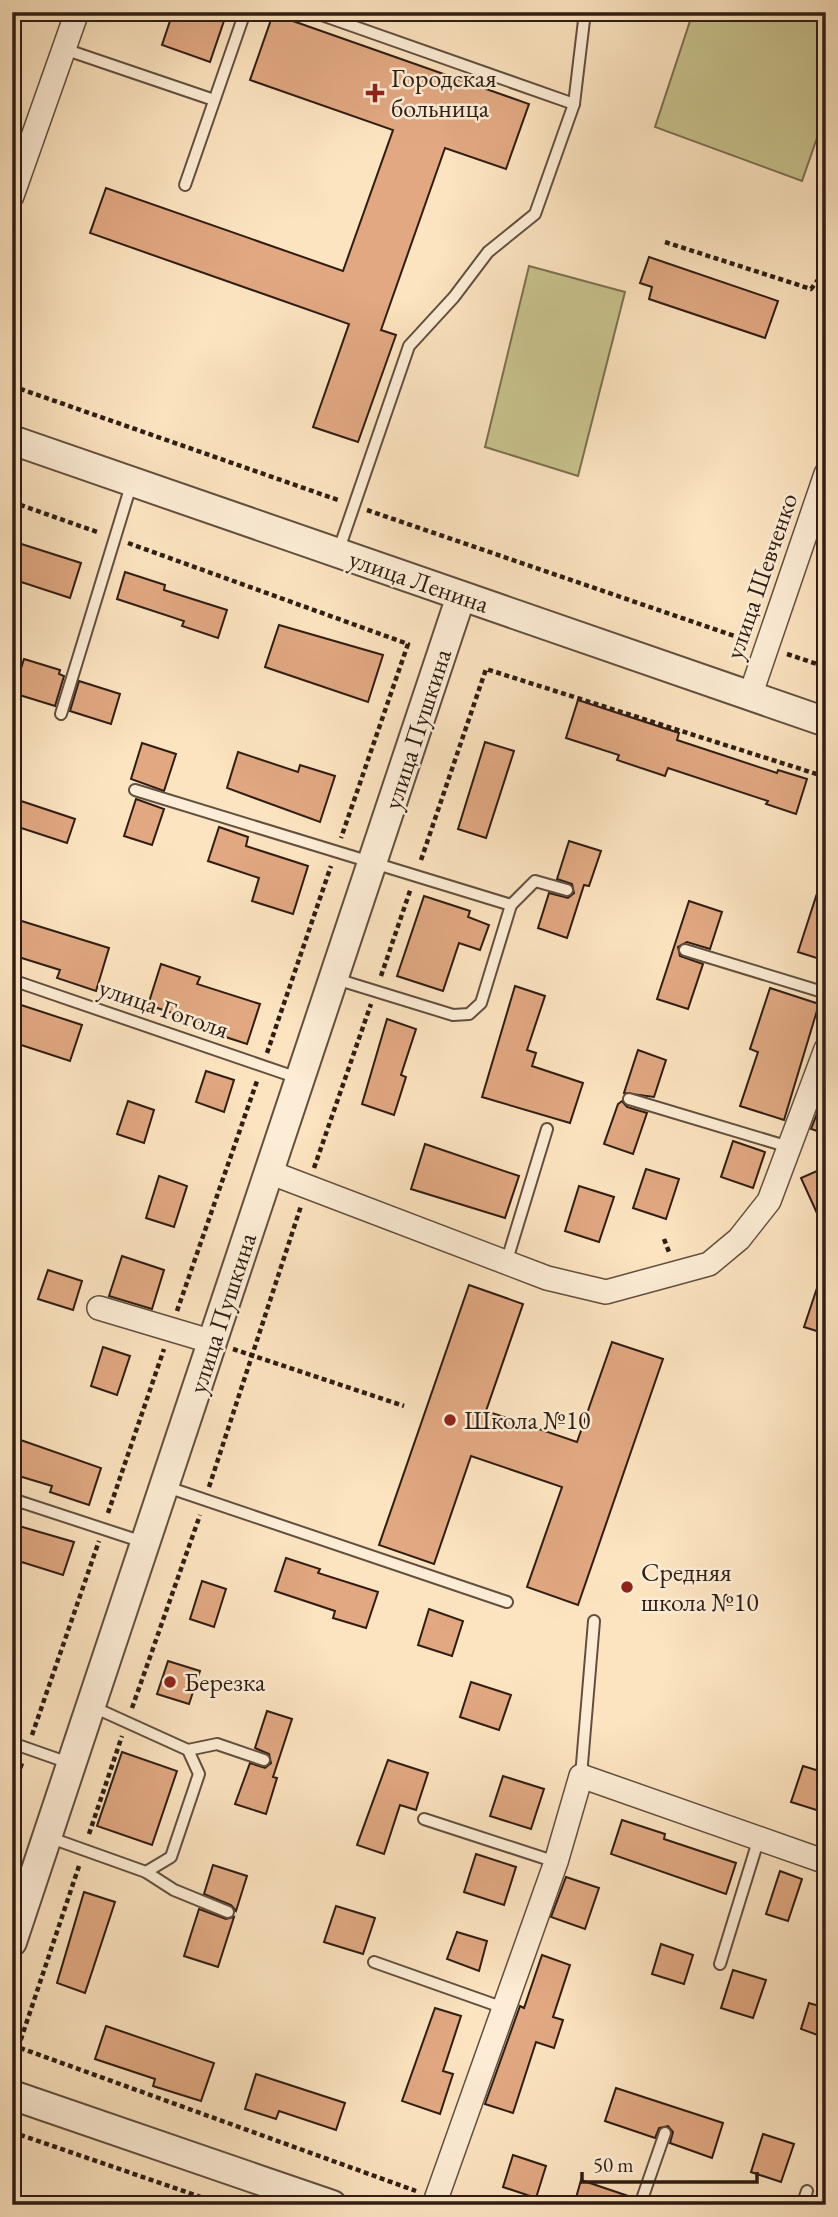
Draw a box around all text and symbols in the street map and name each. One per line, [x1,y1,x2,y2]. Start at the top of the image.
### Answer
place label: Городская больница [391,61,497,125]
marker: Городская больница [365,83,385,103]
street label: улица Шевченко [717,488,805,664]
street label: улица Ленина [345,541,494,621]
street label: улица Пушкина [375,644,459,814]
street label: улица Гоголя [94,970,234,1046]
street label: улица Пушкина [180,1228,264,1398]
place label: Школа №10 [464,1403,591,1437]
marker: Школа №10 [442,1412,458,1428]
place label: Средняя школа №10 [641,1555,759,1619]
marker: Средняя школа №10 [619,1579,635,1595]
place label: Березка [184,1665,266,1699]
marker: Березка [162,1674,178,1690]
scale bar [582,2140,758,2184]
text: 50 m [593,2151,634,2178]

